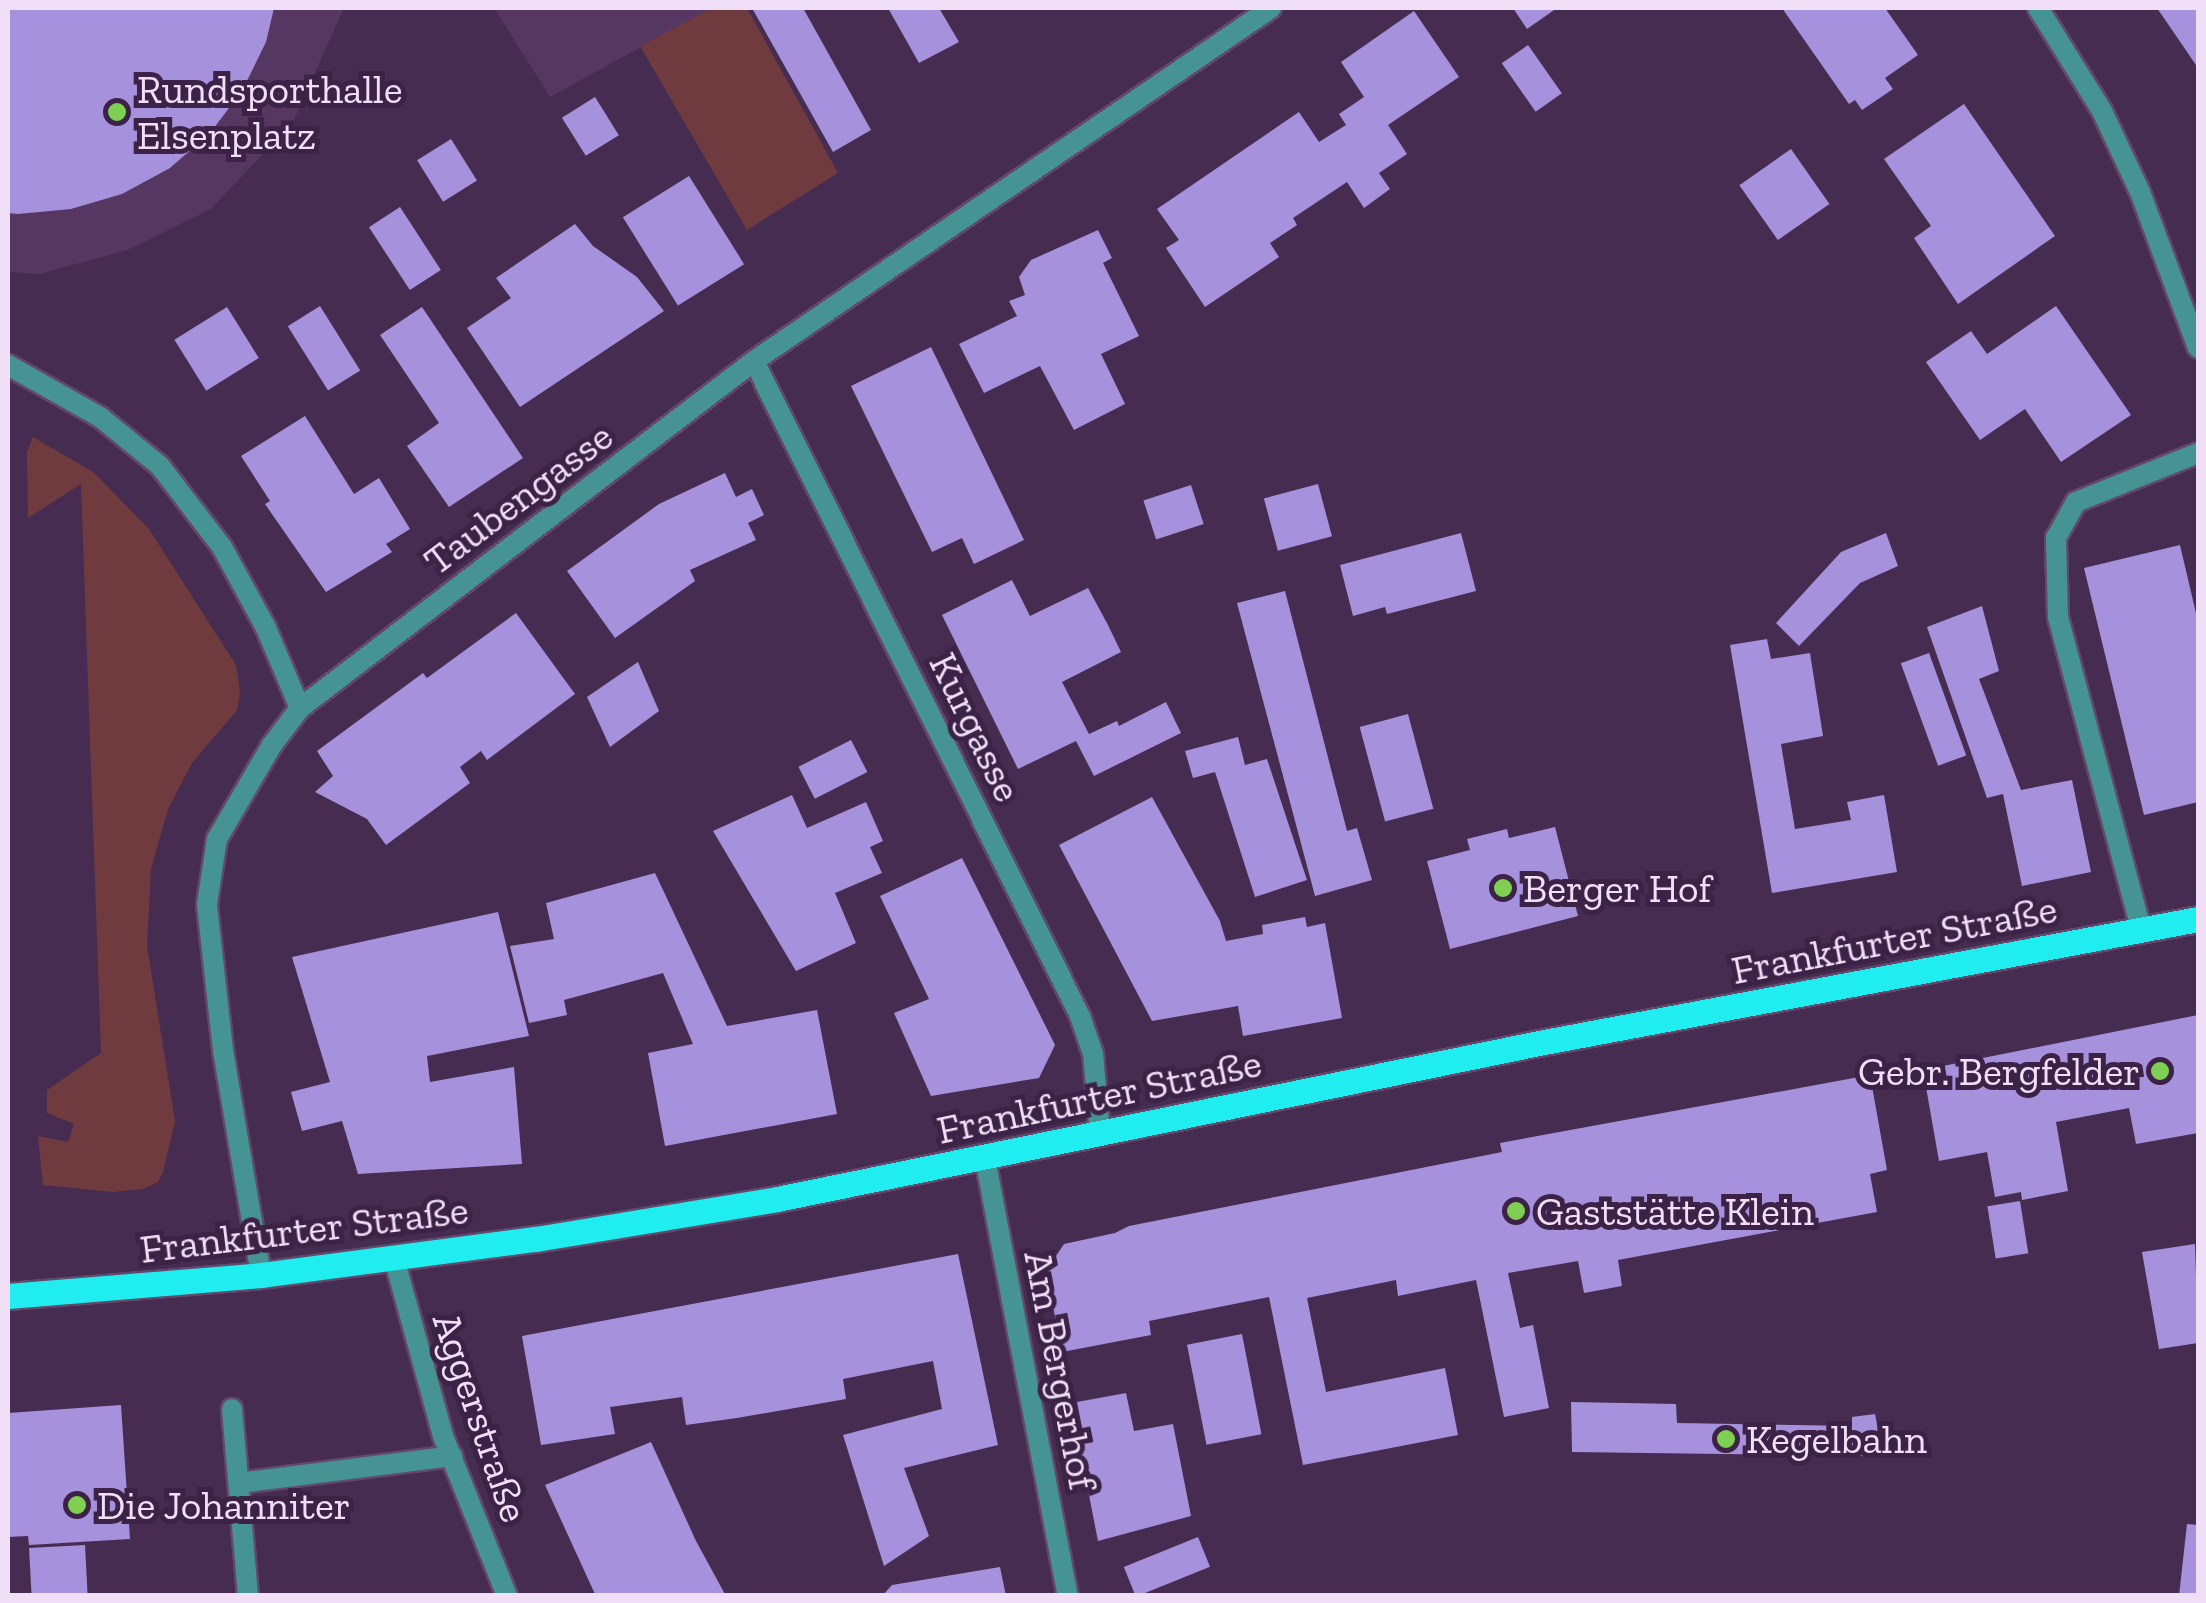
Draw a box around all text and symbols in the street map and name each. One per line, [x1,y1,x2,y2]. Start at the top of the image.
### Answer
place label: Rundsporthalle Elsenplatz [137,65,402,159]
marker: Rundsporthalle Elsenplatz [106,101,128,123]
street label: Taubengasse [414,412,622,584]
street label: Kurgasse [919,645,1033,809]
place label: Berger Hof [1523,864,1712,912]
marker: Berger Hof [1492,877,1514,899]
street label: Frankfurter Straße [1727,884,2061,994]
street label: Frankfurter Straße [932,1038,1266,1154]
place label: Gebr. Bergfelder [1858,1047,2140,1095]
marker: Gebr. Bergfelder [2149,1060,2171,1082]
street label: Frankfurter Straße [137,1185,471,1273]
place label: Gaststätte Klein [1536,1187,1814,1235]
marker: Gaststätte Klein [1505,1200,1527,1222]
street label: Am Bergerhof [1014,1247,1108,1493]
street label: Aggerstraße [423,1306,539,1528]
place label: Kegelbahn [1746,1415,1927,1463]
marker: Kegelbahn [1715,1428,1737,1450]
place label: Die Johanniter [97,1481,351,1529]
marker: Die Johanniter [66,1494,88,1516]

